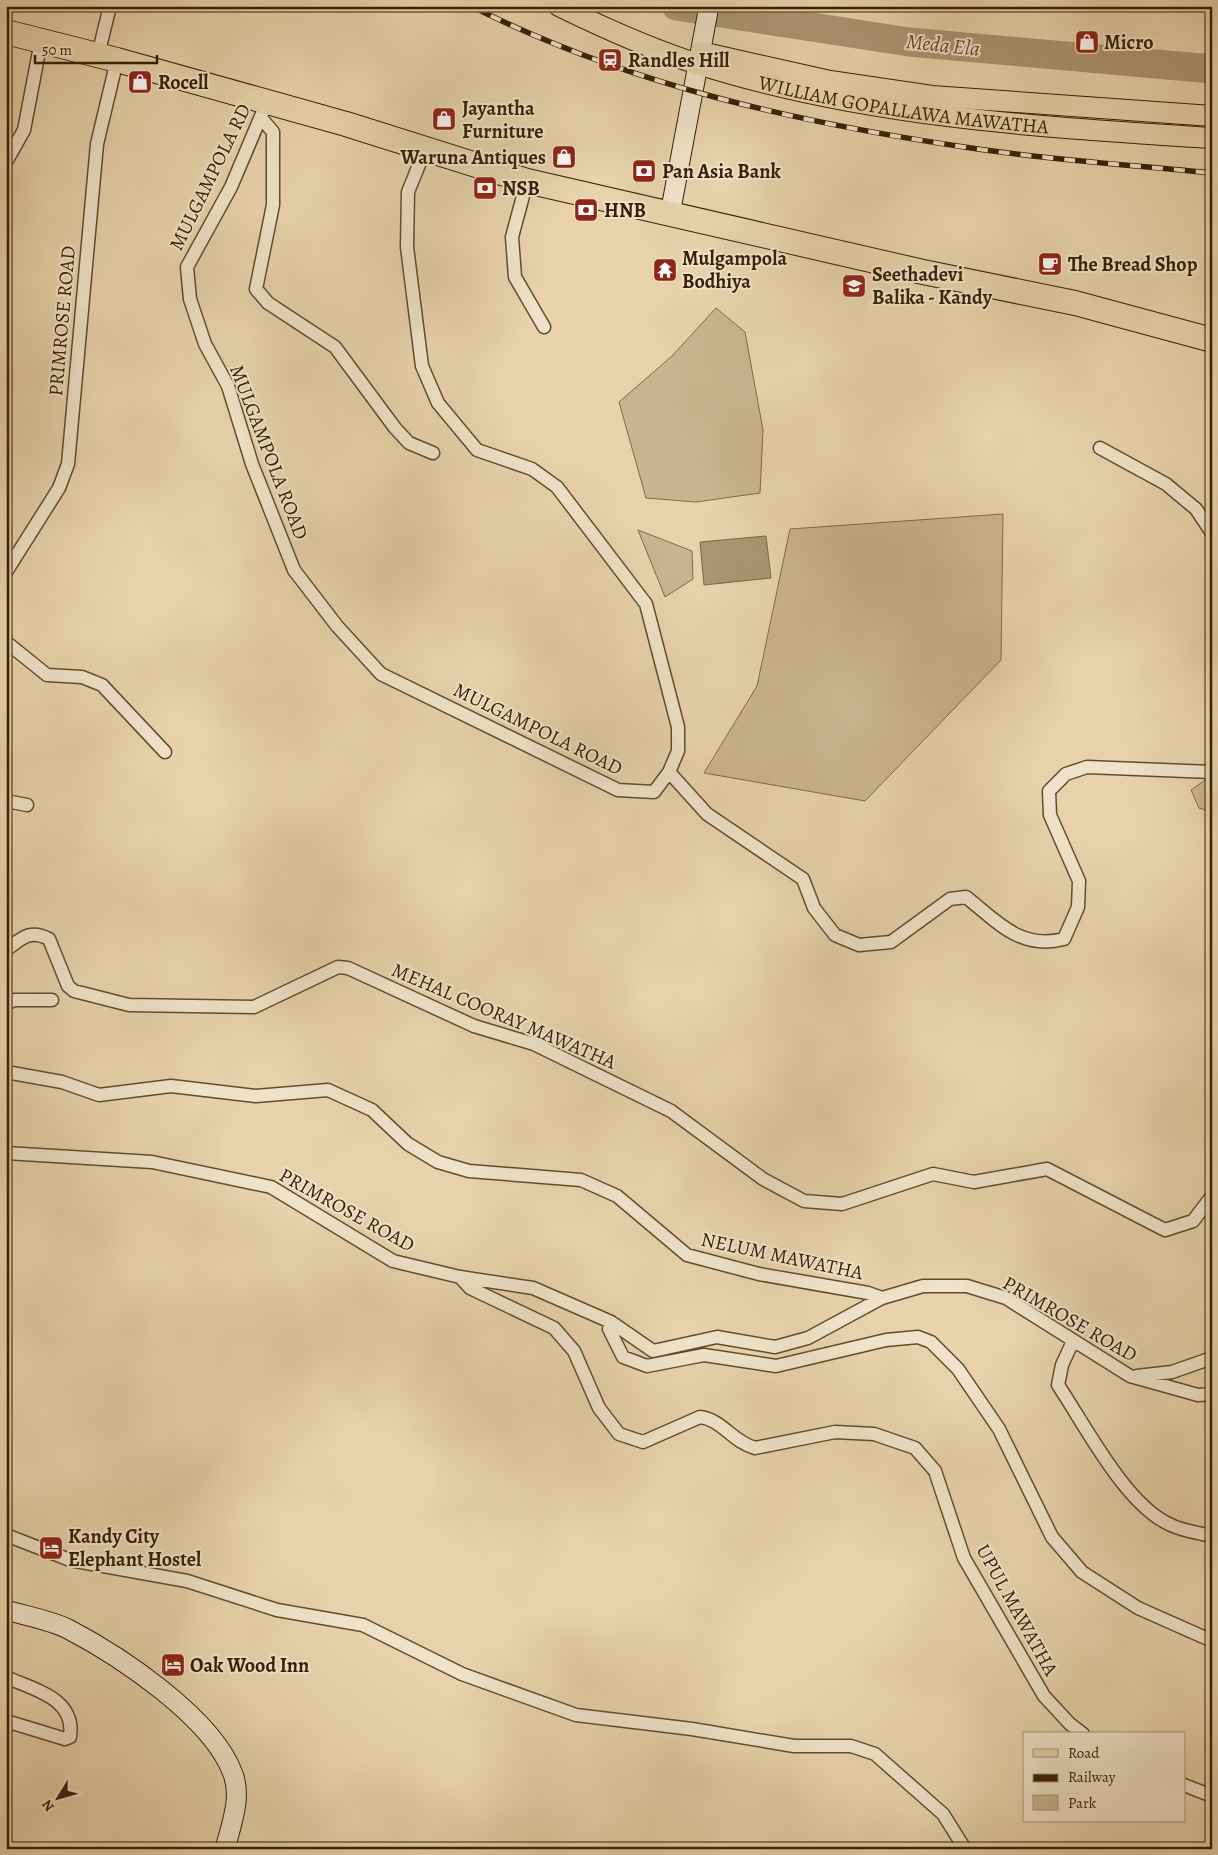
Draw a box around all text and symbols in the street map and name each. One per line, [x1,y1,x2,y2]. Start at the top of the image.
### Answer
water label: Meda Ela [905,27,982,63]
shop icon: Micro [1074,29,1100,55]
place label: Micro [1104,29,1154,56]
scale bar [35,32,158,64]
text: 50 m [42,40,72,60]
station icon: Randles Hill [597,47,623,73]
place label: Randles Hill [628,47,730,74]
street label: WILLIAM GOPALLAWA MAWATHA [755,68,1050,140]
shop icon: Rocell [127,69,153,95]
place label: Rocell [158,69,209,96]
place label: Jayantha Furniture [462,95,543,145]
street label: MULGAMPOLA RD [163,99,257,255]
shop icon: Jayantha Furniture [431,106,457,132]
place label: Waruna Antiques [400,144,546,171]
shop icon: Waruna Antiques [551,144,577,170]
bank icon: Pan Asia Bank [631,158,657,184]
place label: Pan Asia Bank [662,158,782,185]
bank icon: NSB [472,175,498,201]
place label: NSB [502,175,540,202]
bank icon: HNB [573,197,599,223]
place label: HNB [604,197,646,224]
street label: PRIMROSE ROAD [42,245,82,397]
place label: Mulgampola Bodhiya [682,245,787,295]
cafe icon: The Bread Shop [1037,251,1063,277]
place label: The Bread Shop [1068,251,1198,278]
temple icon: Mulgampola Bodhiya [652,257,678,283]
place label: Seethadevi Balika - Kandy [872,261,993,311]
school or university icon: Seethadevi Balika - Kandy [841,273,867,299]
street label: MULGAMPOLA ROAD [223,361,315,543]
street label: MULGAMPOLA ROAD [449,676,627,782]
street label: MEHAL COORAY MAWATHA [388,956,621,1076]
street label: PRIMROSE ROAD [274,1162,420,1258]
street label: NELUM MAWATHA [698,1226,866,1286]
street label: PRIMROSE ROAD [998,1270,1142,1368]
place label: Kandy City Elephant Hostel [68,1523,202,1573]
hotel icon: Kandy City Elephant Hostel [38,1535,64,1561]
street label: UPUL MAWATHA [970,1539,1064,1681]
hotel icon: Oak Wood Inn [160,1652,186,1678]
place label: Oak Wood Inn [190,1652,309,1679]
legend [1023,1732,1186,1822]
text: Road [1068,1743,1100,1763]
text: Railway [1068,1767,1116,1787]
north arrow [32,1772,82,1822]
text: Park [1068,1793,1097,1813]
text: N [37,1796,59,1815]

